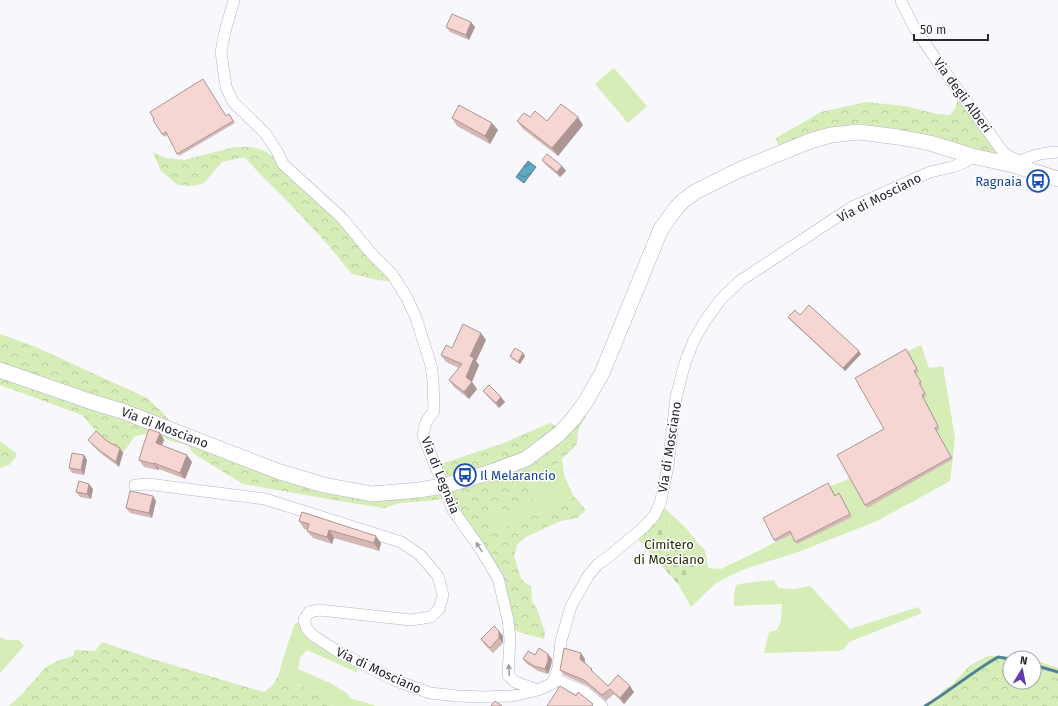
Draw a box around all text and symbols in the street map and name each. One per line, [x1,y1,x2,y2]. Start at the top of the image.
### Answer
scale bar [914,16,988,42]
text: 50 m [920,23,946,37]
street label: Via degli Alberi [930,55,995,136]
bus stop icon: Ragnaia [1025,168,1051,194]
street label: Via di Mosciano [835,170,924,225]
place label: Ragnaia [975,174,1022,189]
street label: Via di Mosciano [655,400,684,494]
street label: Via di Mosciano [119,404,211,451]
street label: Via di Legnaia [418,434,463,516]
bus stop icon: Il Melarancio [452,462,478,488]
place label: Il Melarancio [480,468,556,483]
park label: Cimitero di Mosciano [634,537,704,567]
one-way arrow [475,541,482,553]
street label: Via di Mosciano [334,644,424,697]
north arrow [1002,650,1042,690]
text: N [1019,654,1028,668]
one-way arrow [506,664,513,676]

